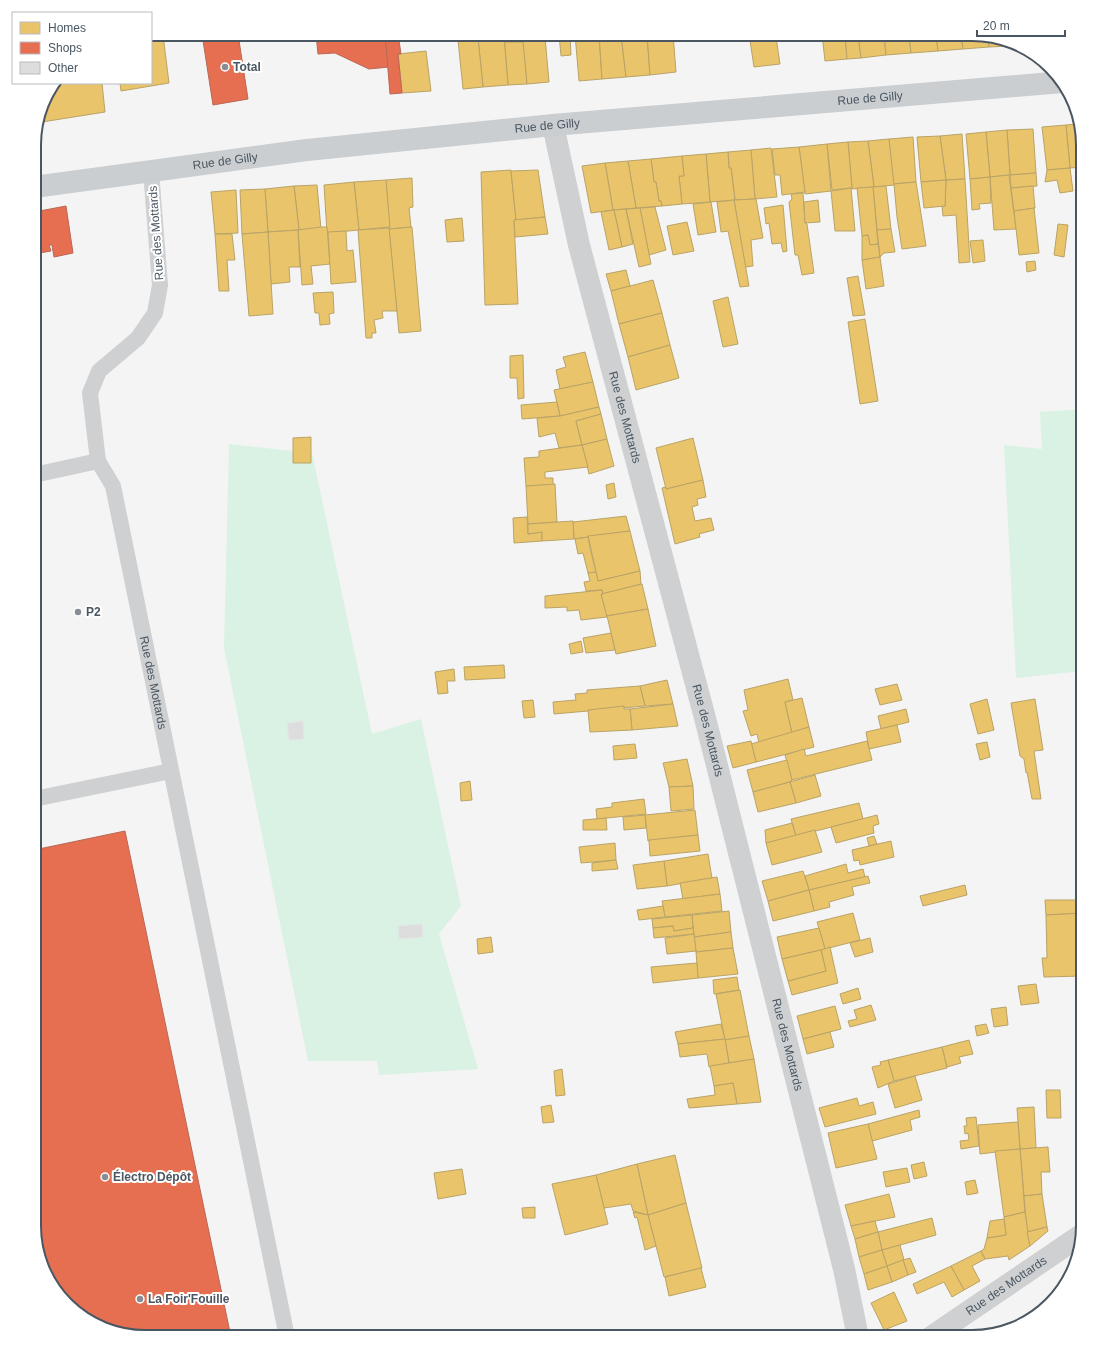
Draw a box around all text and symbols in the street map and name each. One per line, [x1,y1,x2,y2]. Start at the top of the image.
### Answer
legend [12,12,152,84]
scale bar [977,12,1065,38]
text: 20 m [983,19,1010,33]
text: Homes [48,21,86,35]
text: Shops [48,41,82,55]
place label: Total [233,60,261,74]
text: Other [48,61,78,75]
marker: Total [220,62,230,72]
street label: Rue de Gilly [837,89,903,108]
street label: Rue de Gilly [514,116,580,136]
street label: Rue de Gilly [192,150,259,172]
street label: Rue des Mottards [146,185,166,281]
street label: Rue des Mottards [606,370,644,465]
place label: P2 [86,605,101,619]
marker: P2 [73,607,83,617]
street label: Rue des Mottards [137,635,170,731]
street label: Rue des Mottards [689,683,727,778]
street label: Rue des Mottards [769,997,806,1092]
place label: Électro Dépôt [113,1169,191,1184]
marker: Électro Dépôt [100,1172,110,1182]
street label: Rue des Mottards [963,1253,1049,1318]
place label: La Foir'Fouille [148,1292,230,1306]
marker: La Foir'Fouille [135,1294,145,1304]

